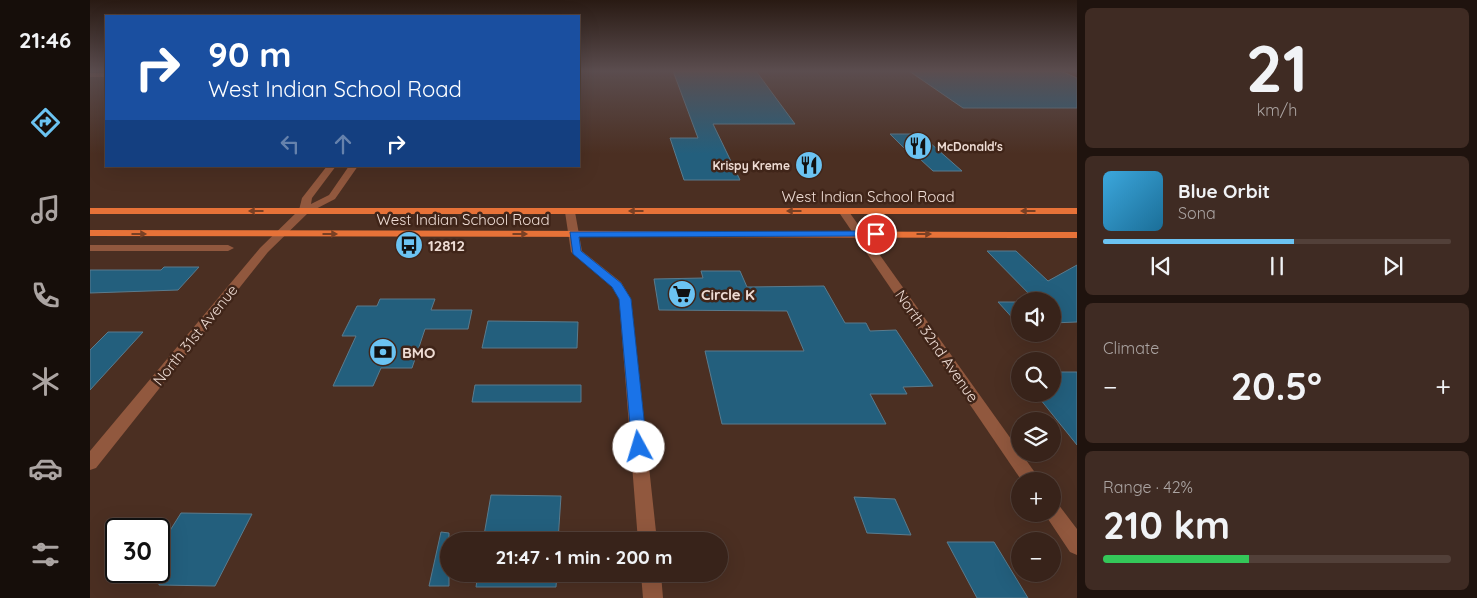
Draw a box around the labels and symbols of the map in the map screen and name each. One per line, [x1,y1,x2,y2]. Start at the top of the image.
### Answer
restaurant icon: McDonald's [903,131,933,161]
place label: McDonald's [937,139,1003,154]
restaurant icon: Krispy Kreme [794,150,824,180]
place label: Krispy Kreme [713,158,790,173]
street label: West Indian School Road [781,187,955,206]
one-way arrow [247,207,263,215]
one-way arrow [628,207,644,215]
one-way arrow [786,207,802,215]
one-way arrow [1020,207,1036,215]
street label: West Indian School Road [376,210,550,229]
pin [855,213,897,255]
one-way arrow [131,230,147,238]
one-way arrow [322,230,338,238]
bus stop icon: 12812 [394,230,424,260]
one-way arrow [512,230,528,238]
one-way arrow [917,230,933,238]
place label: 12812 [428,236,465,255]
supermarket icon: Circle K [667,279,697,309]
street label: North 31st Avenue [148,281,242,389]
place label: Circle K [701,285,755,304]
street label: North 32nd Avenue [891,286,983,406]
bank icon: BMO [368,337,398,367]
place label: BMO [402,343,436,362]
position arrow [612,420,664,472]
speed limit sign: 30 [105,518,170,583]

